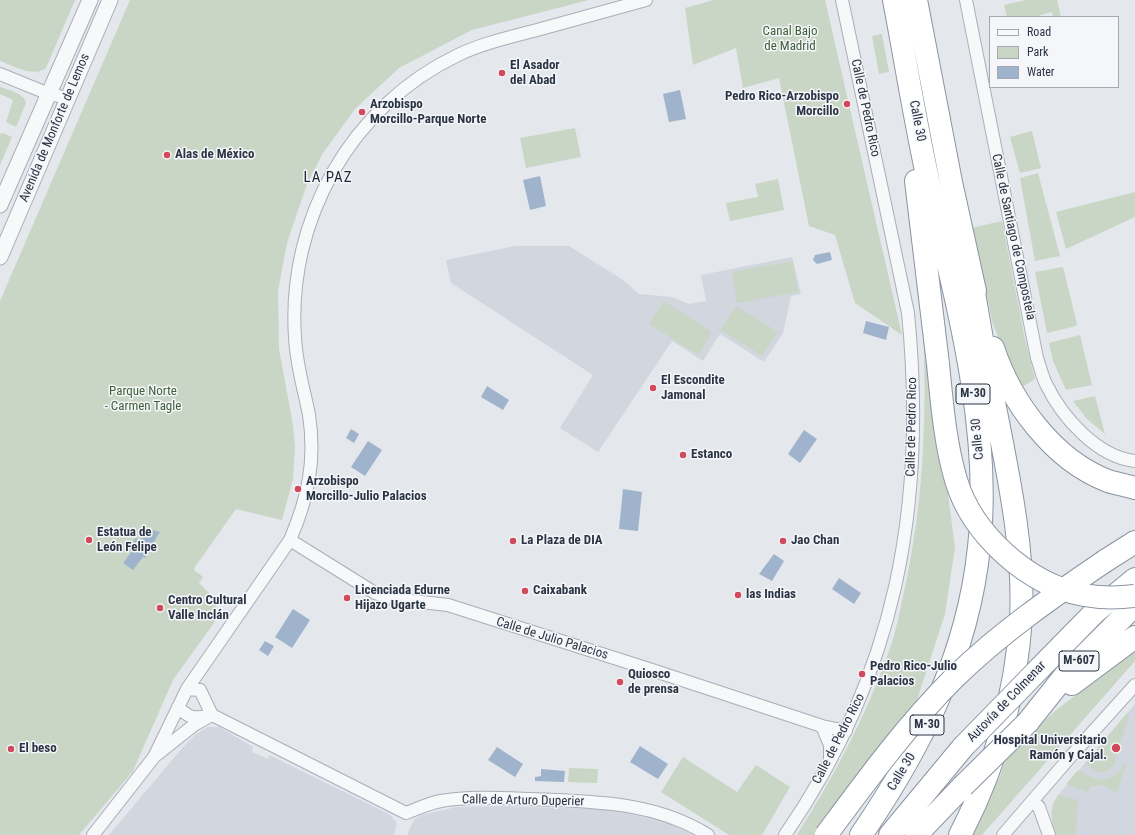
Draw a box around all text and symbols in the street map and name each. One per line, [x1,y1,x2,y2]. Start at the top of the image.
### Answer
legend [989,16,1119,88]
park label: Canal Bajo de Madrid [763,24,817,55]
text: Road [1027,25,1051,39]
text: Park [1027,45,1048,59]
street label: Avenida de Monforte de Lemos [17,51,93,205]
place label: El Asador del Abad [510,58,560,89]
street label: Calle de Pedro Rico [847,58,883,158]
text: Water [1027,65,1055,79]
marker: El Asador del Abad [497,68,507,78]
place label: Pedro Rico-Arzobispo Morcillo [725,89,839,120]
place label: Arzobispo Morcillo-Parque Norte [370,97,486,128]
marker: Pedro Rico-Arzobispo Morcillo [842,99,852,109]
street label: Calle 30 [905,99,929,143]
marker: Arzobispo Morcillo-Parque Norte [357,107,367,117]
place label: Alas de México [175,147,254,163]
marker: Alas de México [162,150,172,160]
street label: Calle de Santiago de Compostela [988,152,1038,322]
district label: LA PAZ [303,169,353,187]
place label: El Escondite Jamonal [661,373,725,404]
street label: Calle de Pedro Rico [903,377,921,477]
marker: El Escondite Jamonal [648,383,658,393]
park label: Parque Norte - Carmen Tagle [105,384,181,415]
road number: M-30 [956,384,990,404]
street label: Calle 30 [968,418,988,460]
place label: Estanco [691,447,732,463]
marker: Estanco [678,450,688,460]
place label: Arzobispo Morcillo-Julio Palacios [306,474,427,505]
marker: Arzobispo Morcillo-Julio Palacios [293,484,303,494]
place label: Estatua de León Felipe [97,525,157,556]
place label: La Plaza de DIA [521,533,603,549]
place label: Jao Chan [791,533,839,549]
marker: Estatua de León Felipe [84,535,94,545]
marker: La Plaza de DIA [508,536,518,546]
marker: Jao Chan [778,536,788,546]
place label: Licenciada Edurne Hijazo Ugarte [355,583,450,614]
place label: Caixabank [533,583,587,599]
marker: Caixabank [520,586,530,596]
place label: las Indias [746,587,796,603]
marker: las Indias [733,590,743,600]
place label: Centro Cultural Valle Inclán [168,593,247,624]
marker: Licenciada Edurne Hijazo Ugarte [342,593,352,603]
marker: Centro Cultural Valle Inclán [155,603,165,613]
street label: Calle de Julio Palacios [494,615,610,663]
road number: M-607 [1059,651,1099,671]
street label: Autovía de Colmenar [964,658,1050,746]
place label: Pedro Rico-Julio Palacios [870,659,957,690]
place label: Quiosco de prensa [628,667,679,698]
marker: Pedro Rico-Julio Palacios [857,669,867,679]
marker: Quiosco de prensa [615,677,625,687]
street label: Calle de Pedro Rico [809,691,869,787]
road number: M-30 [910,715,944,735]
place label: Hospital Universitario Ramón y Cajal. [994,733,1107,764]
place label: El beso [19,741,57,757]
marker: Hospital Universitario Ramón y Cajal. [1110,742,1122,754]
marker: El beso [6,744,16,754]
street label: Calle 30 [885,750,919,794]
street label: Calle de Arturo Duperier [462,792,584,810]

